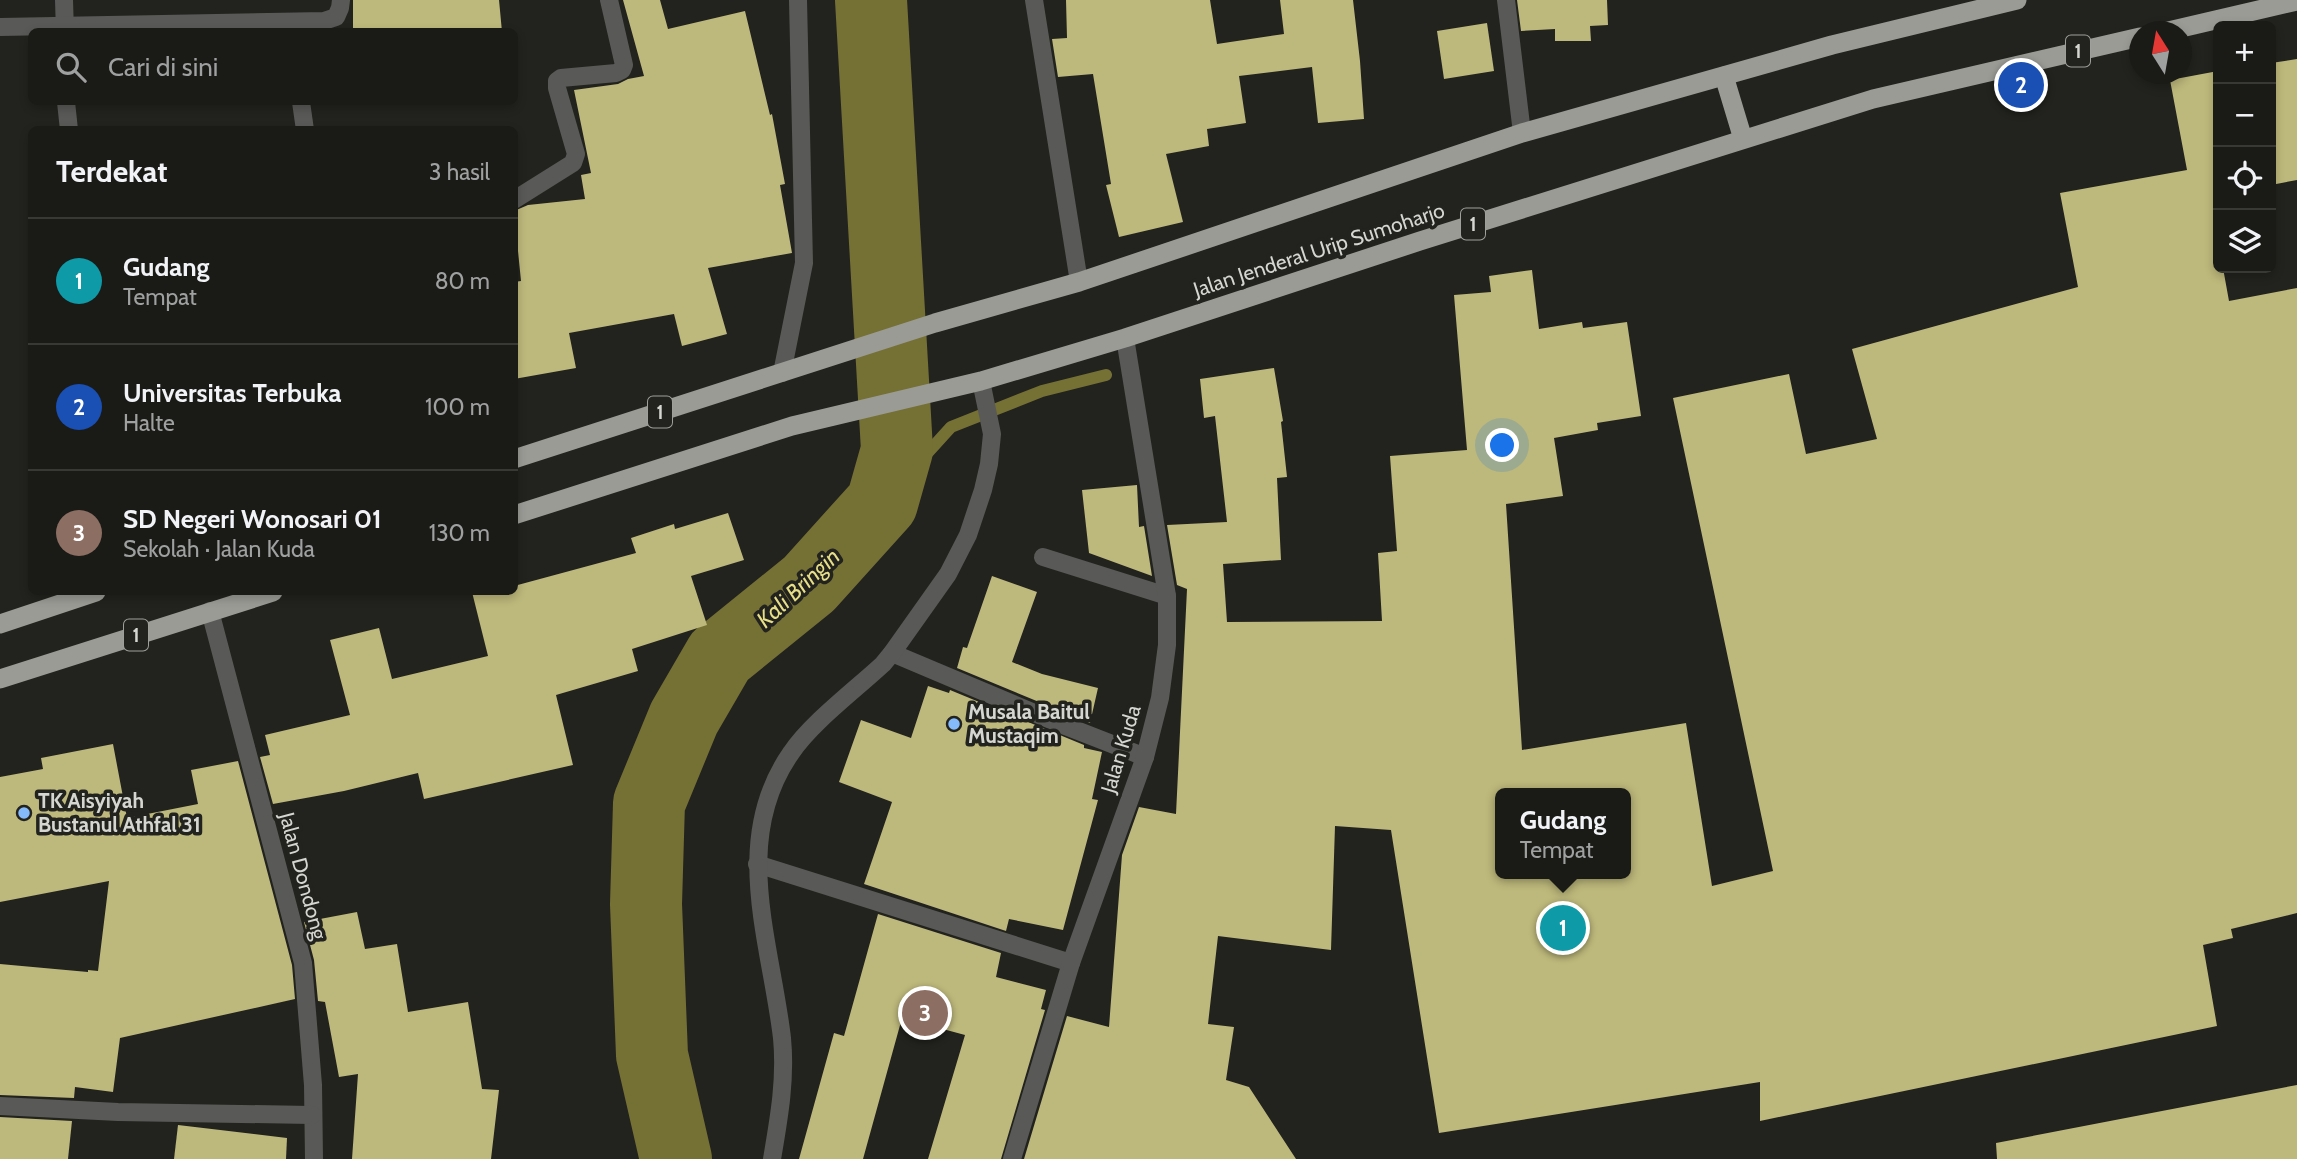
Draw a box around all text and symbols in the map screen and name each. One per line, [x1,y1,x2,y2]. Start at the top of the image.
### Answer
north arrow [2129,21,2192,84]
map controls [2213,21,2276,273]
button: + [2213,21,2276,84]
search box [28,28,518,105]
road number: 1 [2066,36,2090,66]
icon: search [52,48,90,86]
text: Cari di sini [108,51,218,83]
pin: 2 [1998,59,2044,111]
button: − [2213,84,2276,147]
button: locate [2213,147,2276,210]
text: Terdekat [56,153,168,190]
text: 3 hasil [429,158,490,186]
street label: Jalan Jenderal Urip Sumoharjo [1189,197,1448,303]
road number: 1 [1461,208,1485,240]
button: layers [2213,210,2276,273]
text: Gudang [123,251,210,283]
text: 1 [75,267,83,295]
text: 80 m [435,267,490,295]
text: Tempat [123,283,197,311]
text: Universitas Terbuka [123,377,342,409]
text: 2 [73,393,85,421]
text: 100 m [425,393,490,421]
road number: 1 [648,396,672,428]
text: Halte [123,409,175,437]
your location [1485,428,1519,462]
text: SD Negeri Wonosari 01 [123,503,382,535]
text: 3 [73,519,85,547]
text: 130 m [429,519,490,547]
text: Sekolah · Jalan Kuda [123,535,315,563]
water label: Kali Bringin [750,542,846,634]
road number: 1 [124,620,148,650]
place label: Musala Baitul Mustaqim [968,699,1090,748]
street label: Jalan Kuda [1095,702,1146,797]
marker: Musala Baitul Mustaqim [946,716,962,732]
place label: TK Aisyiyah Bustanul Athfal 31 [38,788,201,837]
popup [1495,788,1631,879]
text: Gudang [1520,804,1606,836]
marker: TK Aisyiyah Bustanul Athfal 31 [16,805,32,821]
street label: Jalan Dondong [274,809,333,943]
text: Tempat [1520,836,1593,864]
pin: 1 [1540,902,1586,954]
pin: 3 [902,987,948,1039]

